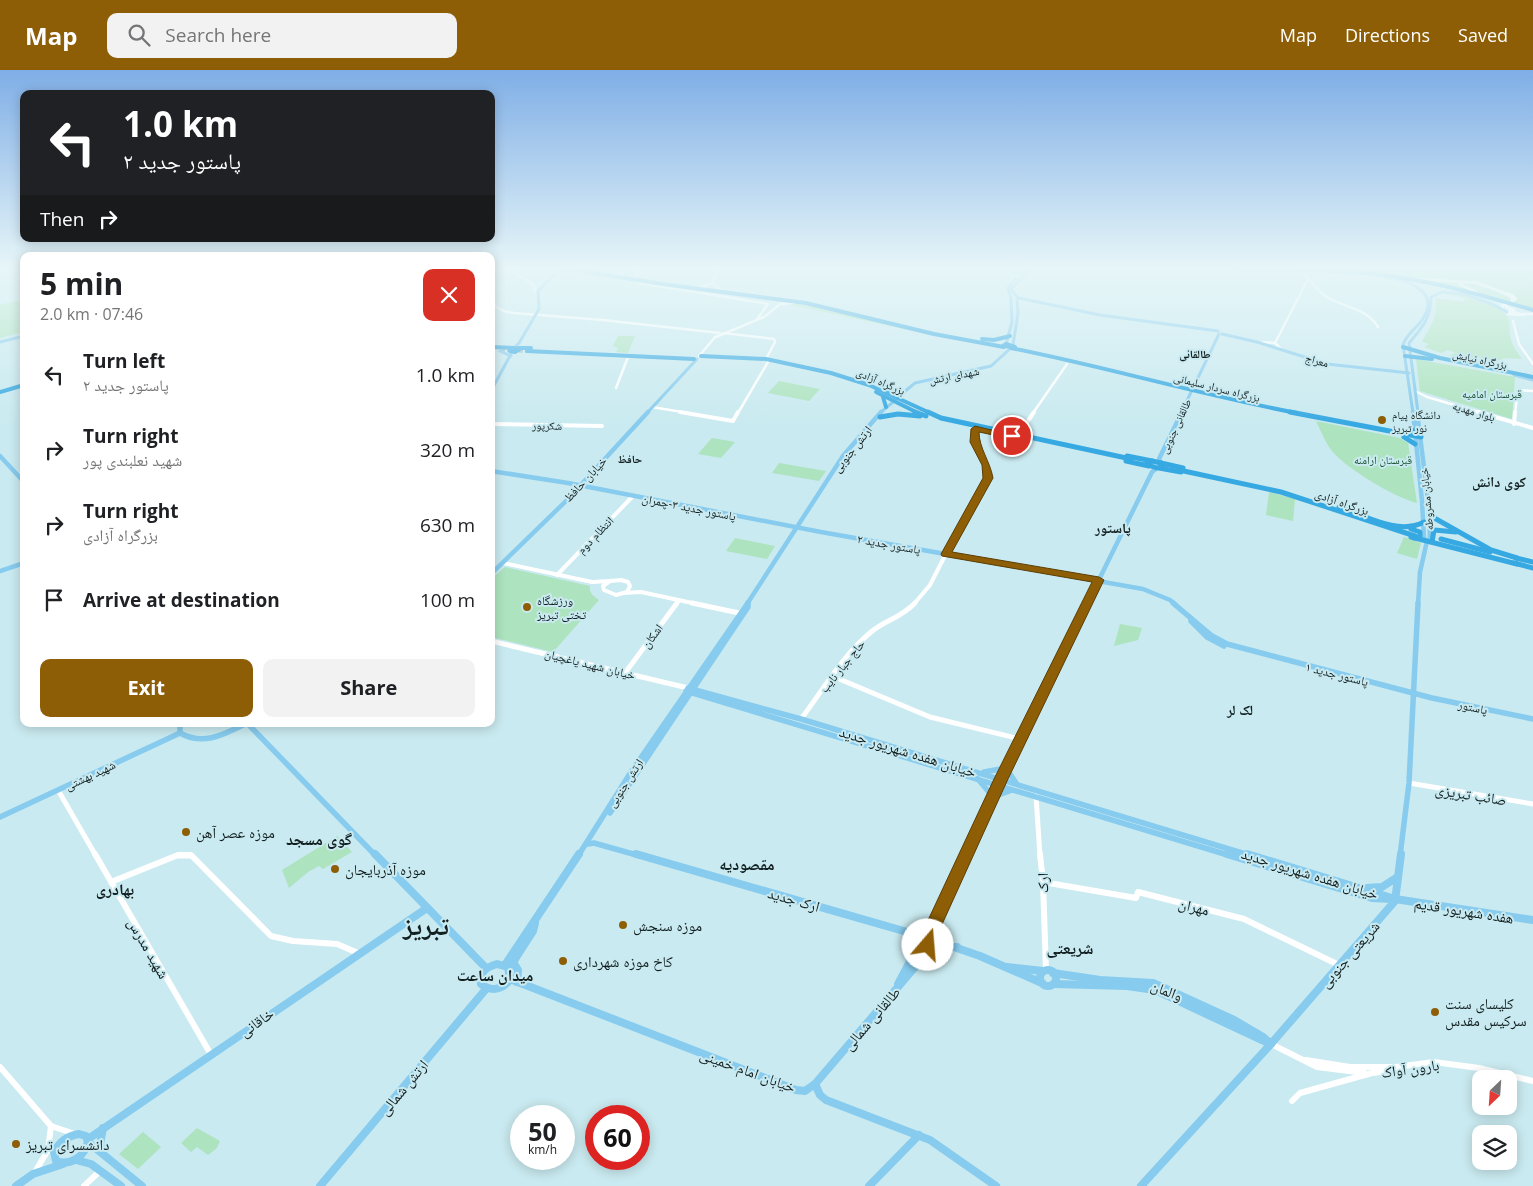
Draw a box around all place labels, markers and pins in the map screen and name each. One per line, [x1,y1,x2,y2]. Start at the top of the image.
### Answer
place label: دانشگاه پیام نور تبریز [1391,407,1441,435]
marker: دانشگاه پیام نور تبریز [1376,414,1388,426]
pin [991,415,1033,457]
place label: ورزشگاه تختی تبریز [536,592,587,623]
marker: ورزشگاه تختی تبریز [521,601,533,613]
place label: موزه عصر آهن [196,822,275,843]
marker: موزه عصر آهن [180,826,192,838]
place label: موزه آذربایجان [345,859,426,880]
marker: موزه آذربایجان [329,863,341,875]
place label: موزه سنجش [633,915,702,936]
marker: موزه سنجش [617,919,629,931]
place label: کاخ موزه شهرداری [573,951,673,972]
marker: کاخ موزه شهرداری [557,955,569,967]
place label: کلیسای سنت سرکیس مقدس [1445,993,1527,1031]
marker: کلیسای سنت سرکیس مقدس [1429,1006,1441,1018]
place label: دانشسرای تبریز [25,1134,109,1155]
marker: دانشسرای تبریز [10,1138,22,1150]

